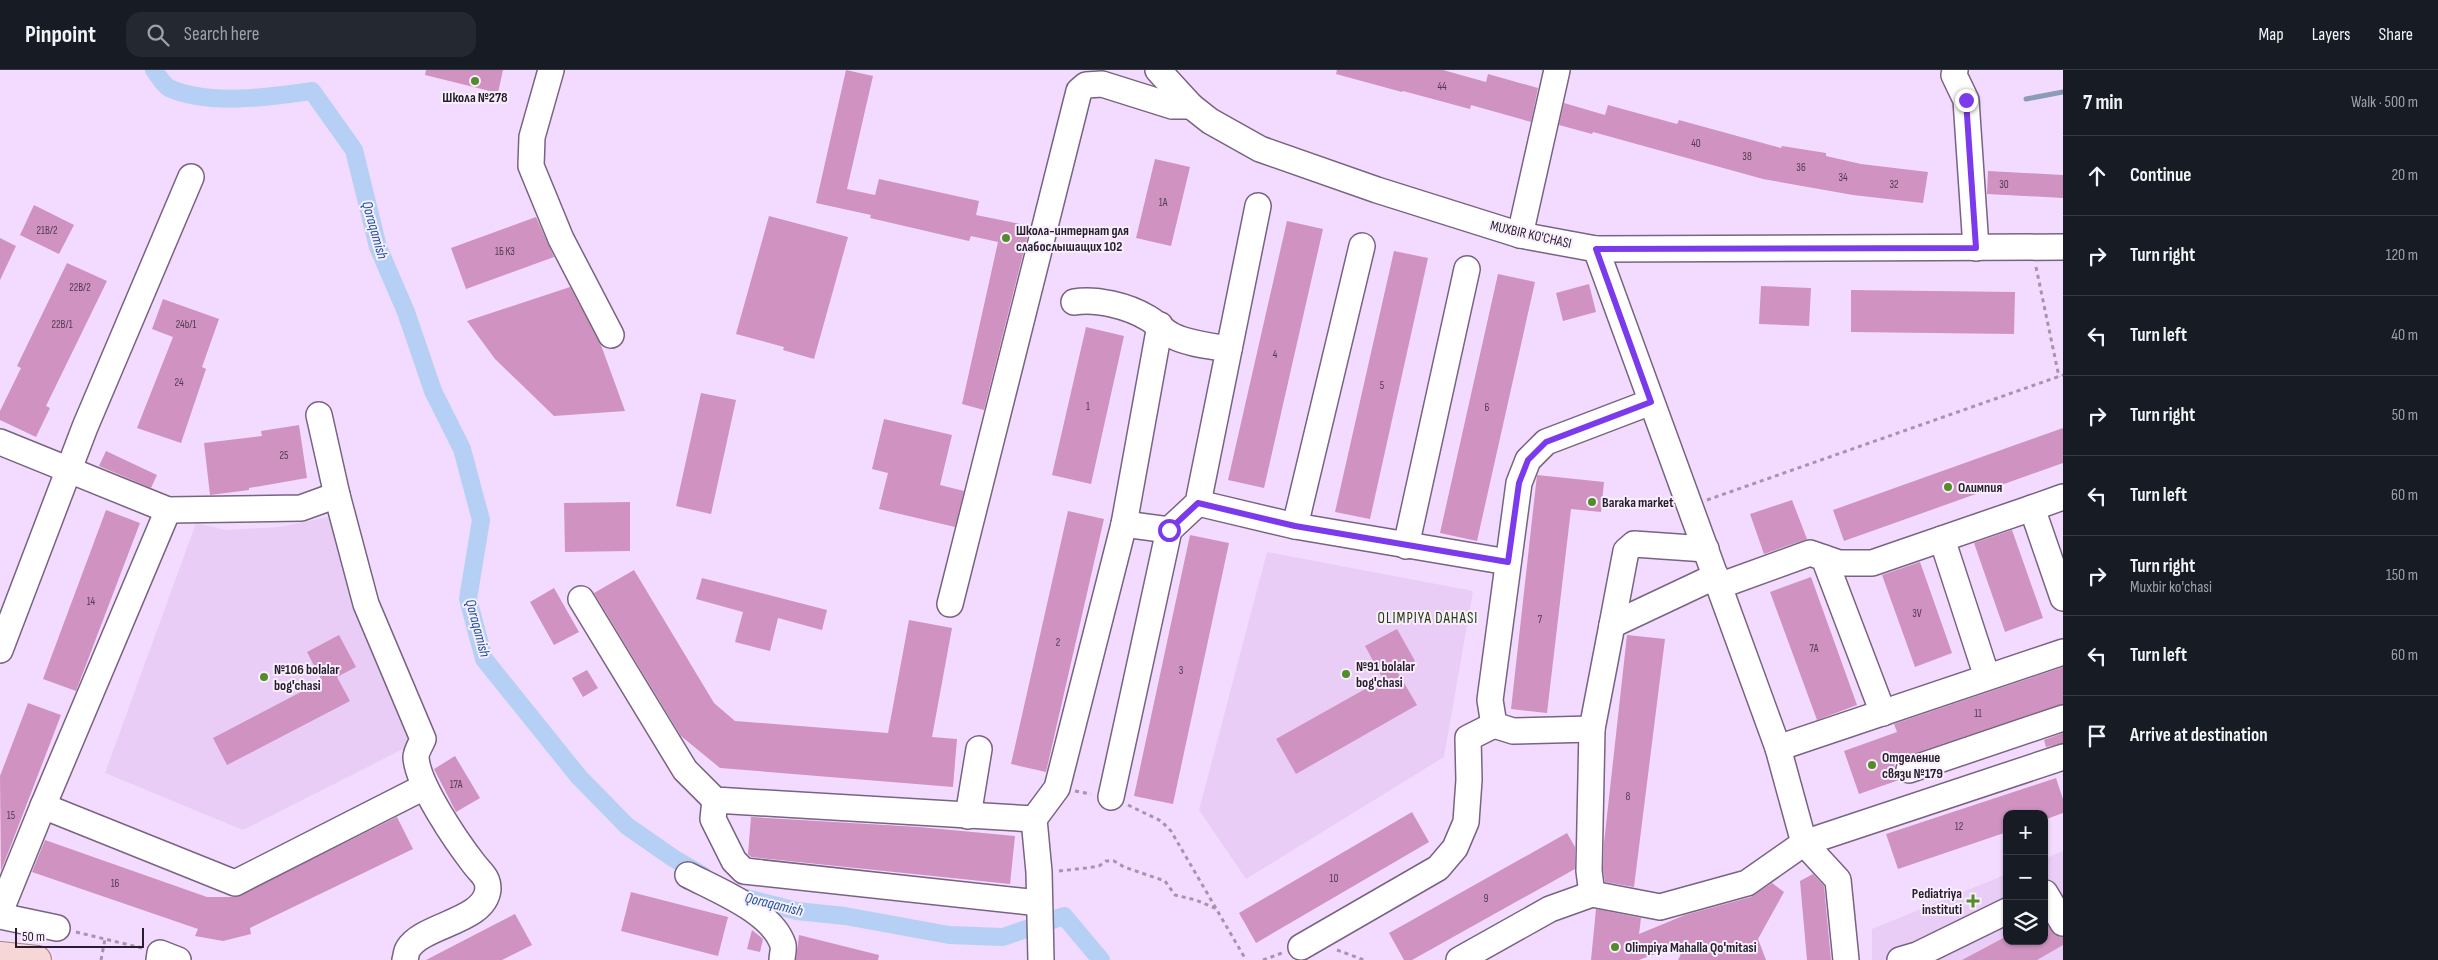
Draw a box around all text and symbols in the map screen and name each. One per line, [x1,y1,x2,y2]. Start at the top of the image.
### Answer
search box [126,12,476,57]
text: Pinpoint [25,20,96,49]
icon: search [144,21,172,49]
text: Search here [184,23,259,46]
text: Map [2259,24,2284,45]
text: Layers [2312,24,2351,45]
text: Share [2379,24,2413,45]
marker: Школа №278 [469,75,481,87]
house number: 44 [1437,80,1447,93]
place label: Школа №278 [442,89,508,106]
route end [1955,89,1978,112]
text: 7 min [2083,90,2123,115]
text: Walk · 500 m [2351,93,2418,112]
house number: 40 [1691,137,1701,150]
house number: 38 [1742,150,1752,163]
house number: 36 [1796,161,1806,174]
icon: ahead [2083,162,2111,190]
text: Continue [2130,164,2191,187]
text: 20 m [2391,166,2418,185]
house number: 34 [1838,171,1848,184]
house number: 32 [1889,178,1899,191]
house number: 30 [1999,178,2009,191]
house number: 1A [1159,196,1168,209]
water label: Qoraqamish [357,199,392,261]
street label: MUXBIR KO'CHASI [1489,217,1573,252]
place label: Школа-интернат для слабослышащих 102 [1016,222,1129,255]
house number: 21B/2 [36,224,58,237]
marker: Школа-интернат для слабослышащих 102 [1000,232,1012,244]
icon: right [2083,242,2111,270]
text: Turn right [2130,244,2195,267]
house number: 1Б К3 [495,245,515,258]
text: 120 m [2386,246,2418,265]
house number: 22B/2 [69,281,91,294]
house number: 22B/1 [51,318,73,331]
house number: 24b/1 [176,318,196,331]
icon: left [2083,322,2111,350]
text: Turn left [2130,324,2187,347]
text: 40 m [2391,326,2418,345]
house number: 4 [1273,348,1278,361]
house number: 24 [174,376,184,389]
house number: 5 [1380,379,1384,392]
house number: 1 [1086,400,1090,413]
house number: 6 [1485,401,1490,414]
icon: right [2083,402,2111,430]
text: Turn right [2130,404,2195,427]
text: 50 m [2392,406,2418,425]
house number: 25 [280,449,288,462]
place label: Олимпия [1958,479,2002,496]
marker: Олимпия [1942,481,1954,493]
icon: left [2083,482,2111,510]
text: Turn left [2130,484,2187,507]
text: 60 m [2391,486,2418,505]
place label: Baraka market [1602,494,1674,511]
marker: Baraka market [1586,496,1598,508]
route start [1158,519,1181,542]
text: Turn right [2130,555,2195,578]
icon: right [2083,562,2111,590]
text: 150 m [2386,566,2418,585]
text: Muxbir ko'chasi [2130,578,2212,597]
house number: 14 [87,595,96,608]
water label: Qoraqamish [461,597,494,659]
house number: 3V [1912,607,1922,620]
district label: OLIMPIYA DAHASI [1378,609,1478,628]
house number: 7 [1538,613,1543,626]
house number: 2 [1056,636,1061,649]
house number: 7A [1810,642,1819,655]
icon: left [2083,642,2111,670]
text: Turn left [2130,644,2187,667]
text: 60 m [2391,646,2418,665]
place label: №91 bolalar bog'chasi [1356,658,1416,691]
place label: №106 bolalar bog'chasi [274,661,340,694]
house number: 3 [1179,664,1184,677]
marker: №91 bolalar bog'chasi [1340,668,1352,680]
marker: №106 bolalar bog'chasi [258,671,270,683]
house number: 11 [1974,707,1982,720]
icon: arrive [2083,722,2111,750]
text: Arrive at destination [2130,724,2268,747]
place label: Отделение связи №179 [1882,749,1943,782]
marker: Отделение связи №179 [1866,759,1878,771]
house number: 17A [450,778,463,791]
house number: 8 [1626,790,1631,803]
house number: 15 [7,809,15,822]
map controls [2003,810,2048,945]
button: + [2003,810,2048,855]
house number: 12 [1955,820,1964,833]
button: − [2003,855,2048,900]
house number: 10 [1330,872,1338,885]
house number: 16 [111,877,120,890]
place label: Pediatriya instituti [1912,885,1962,918]
water label: Qoraqamish [743,888,805,921]
house number: 9 [1484,892,1489,905]
marker: Pediatriya instituti [1966,894,1980,908]
button: layers [2003,900,2048,945]
scale bar [15,925,144,948]
text: 50 m [22,928,45,945]
place label: Olimpiya Mahalla Qo'mitasi [1625,939,1757,956]
marker: Olimpiya Mahalla Qo'mitasi [1609,941,1621,953]

